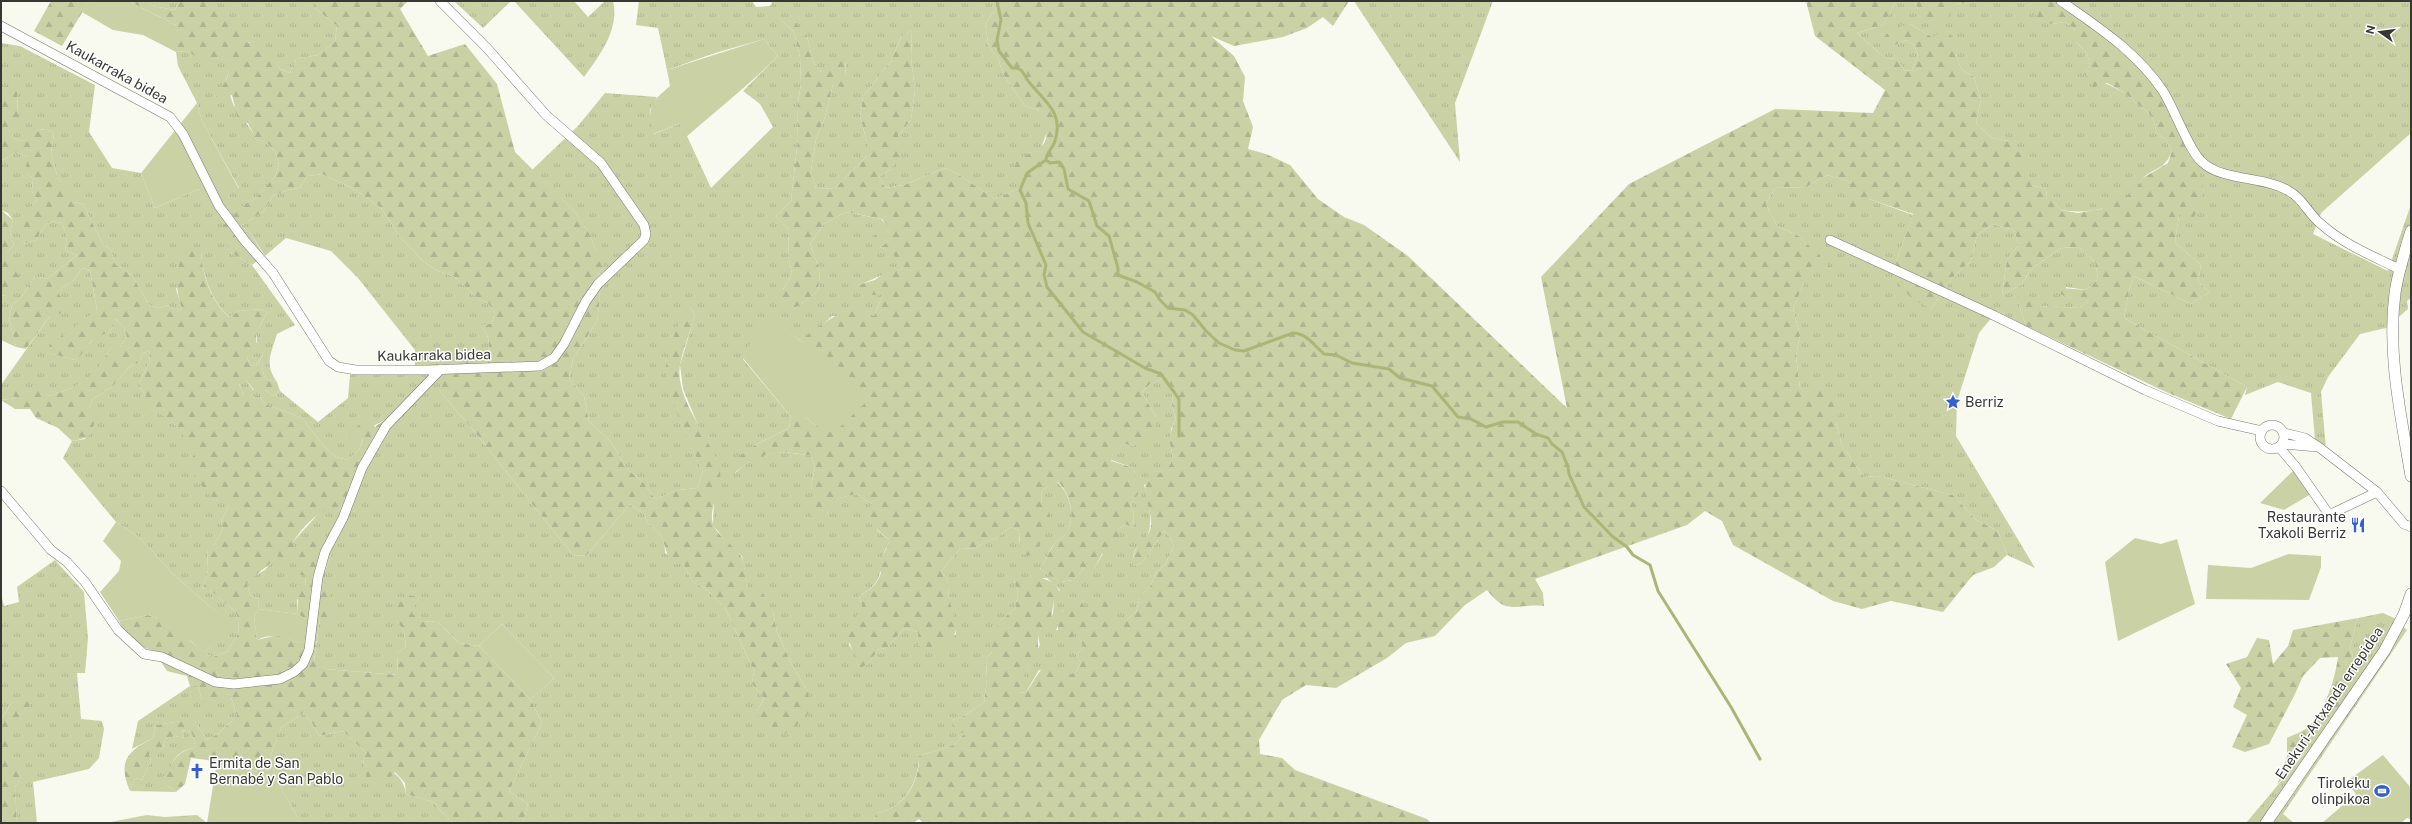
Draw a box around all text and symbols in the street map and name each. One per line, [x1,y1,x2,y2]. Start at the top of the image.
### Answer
north arrow [2360,12,2400,52]
text: N [2363,24,2377,35]
street label: Kaukarraka bidea [63,37,171,107]
street label: Kaukarraka bidea [377,346,491,364]
place icon: Berriz [1944,393,1962,411]
place label: Berriz [1965,394,2004,410]
place label: Restaurante Txakoli Berriz [2258,509,2346,541]
restaurant icon: Restaurante Txakoli Berriz [2349,516,2367,534]
street label: Enekuri-Artxanda errepidea [2272,624,2386,782]
place label: Ermita de San Bernabé y San Pablo [209,755,343,787]
church icon: Ermita de San Bernabé y San Pablo [188,762,206,780]
place label: Tiroleku olinpikoa [2311,775,2370,807]
sports icon: Tiroleku olinpikoa [2373,782,2391,800]

